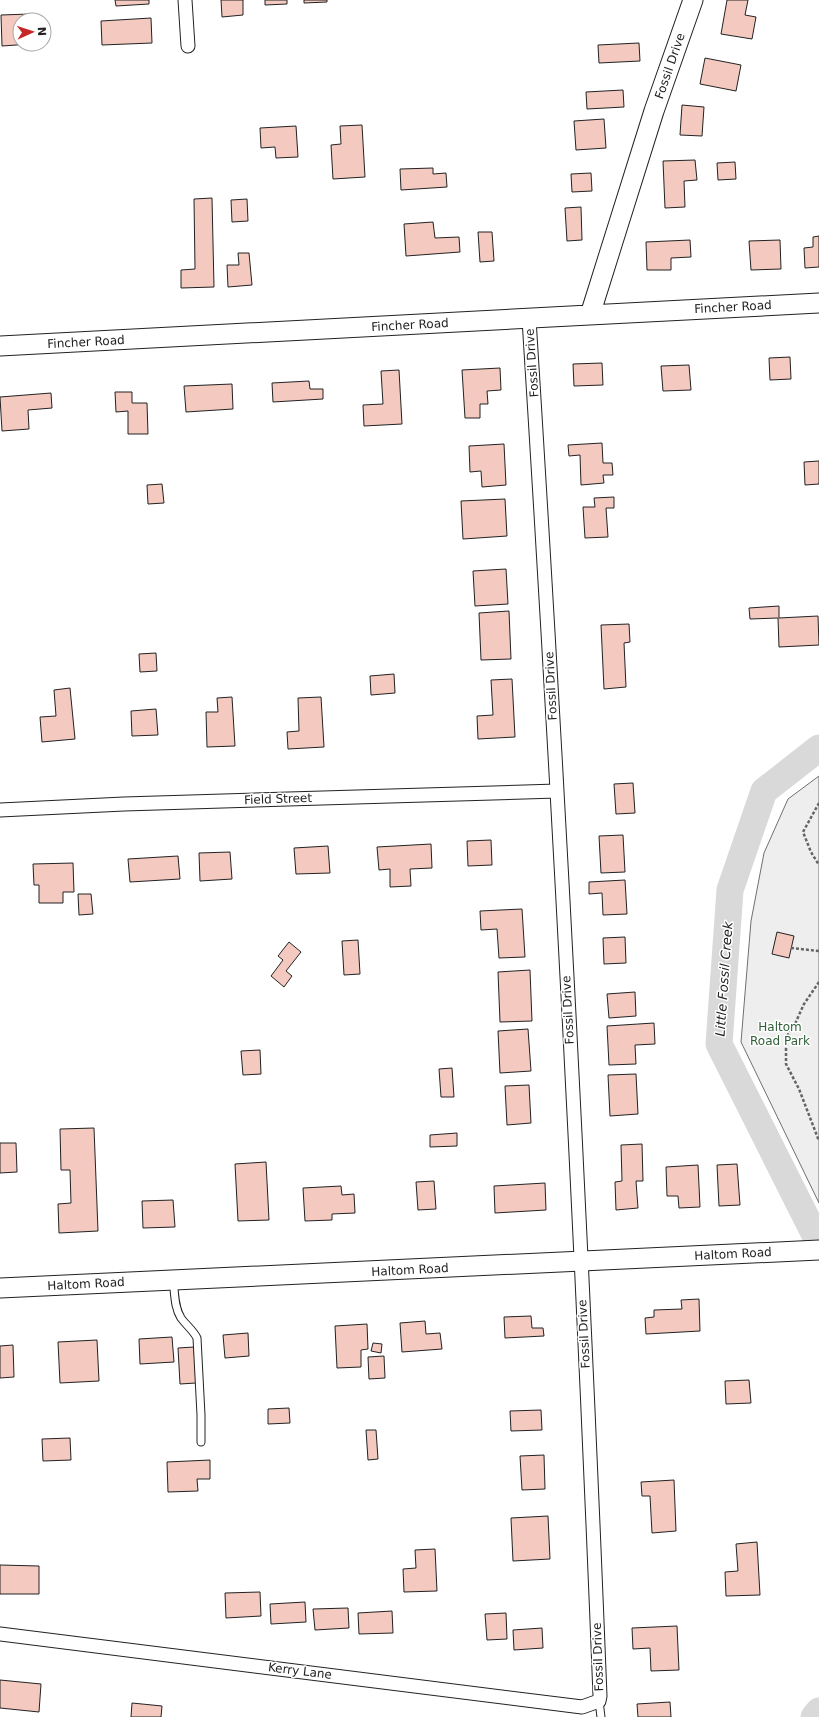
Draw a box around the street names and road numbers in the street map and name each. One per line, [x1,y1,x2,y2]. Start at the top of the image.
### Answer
street label: Fossil Drive [652,31,688,101]
street label: Fincher Road [694,298,772,316]
street label: Fincher Road [371,316,449,334]
street label: Fossil Drive [523,328,541,398]
street label: Fincher Road [47,333,125,351]
street label: Fossil Drive [542,651,560,721]
street label: Field Street [244,791,313,807]
street label: Fossil Drive [559,975,577,1045]
street label: Haltom Road [694,1245,772,1263]
street label: Haltom Road [371,1261,449,1279]
street label: Haltom Road [47,1275,125,1293]
street label: Fossil Drive [575,1299,593,1369]
street label: Fossil Drive [590,1622,606,1692]
street label: Kerry Lane [267,1660,333,1682]

